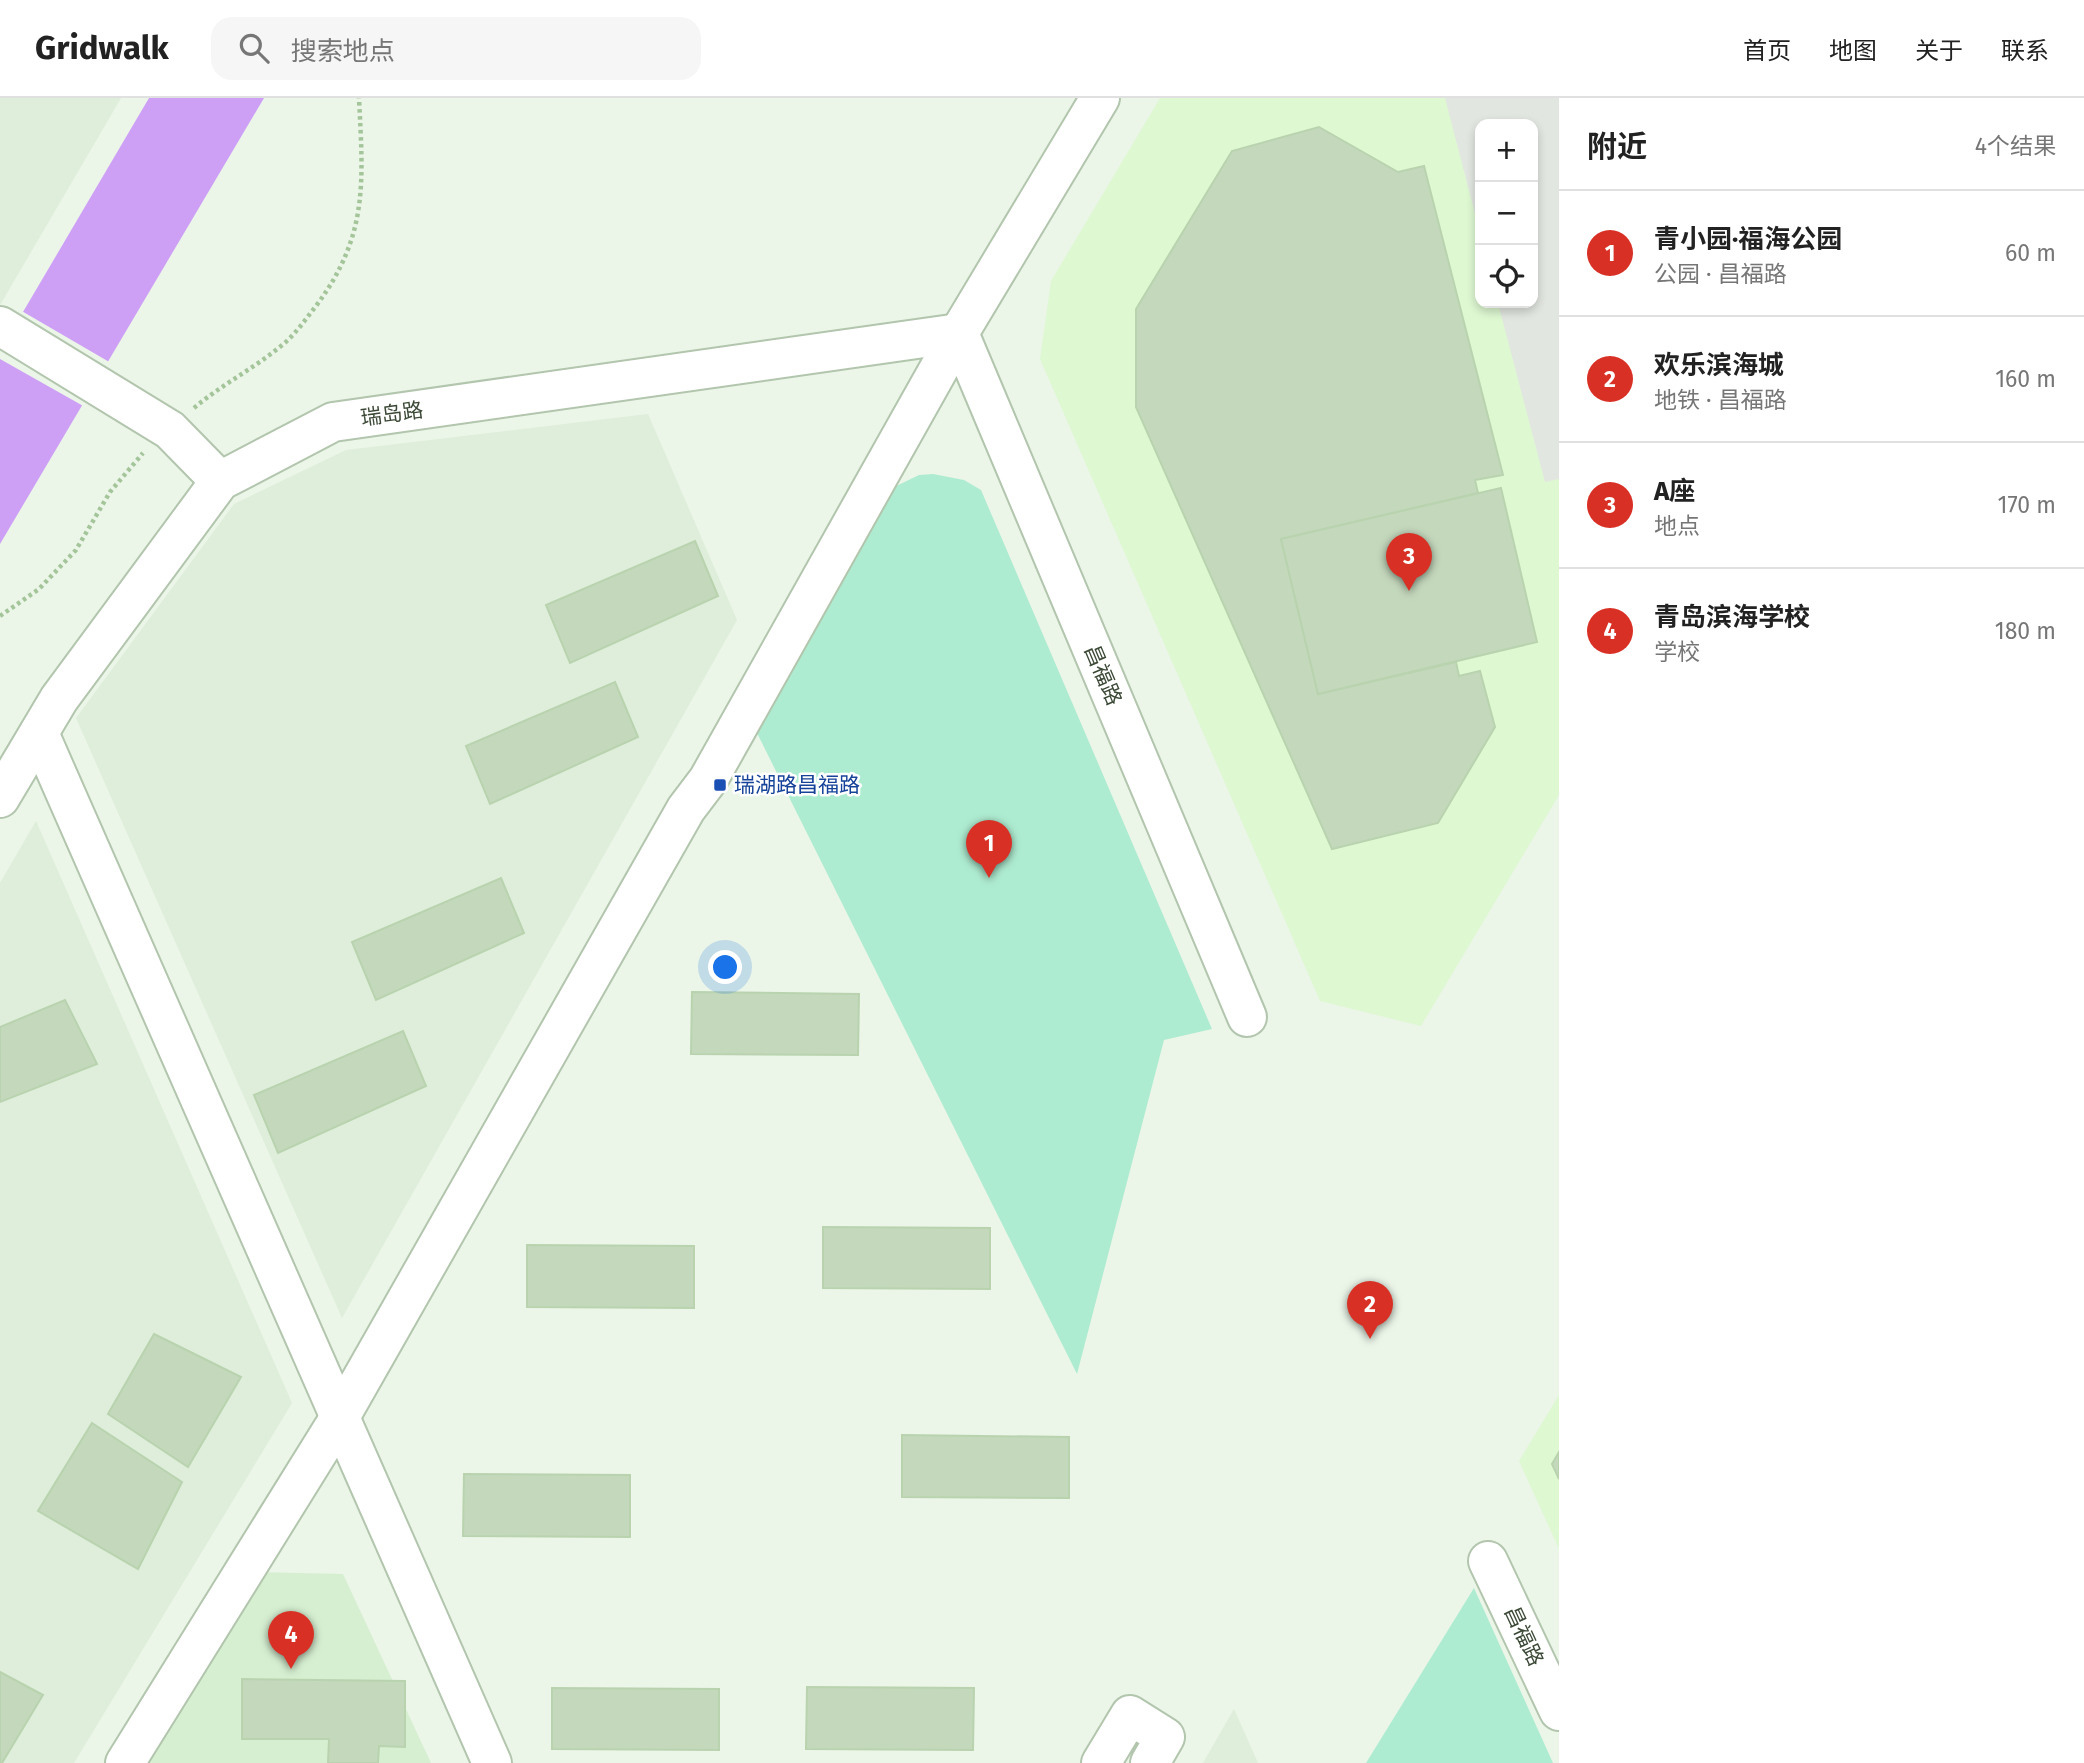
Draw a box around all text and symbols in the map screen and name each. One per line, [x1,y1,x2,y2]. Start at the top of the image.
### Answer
search box [211,17,701,80]
text: Gridwalk [35,28,169,68]
icon: search [235,29,273,67]
text: 搜索地点 [291,36,395,67]
text: 首页 [1743,37,1791,65]
text: 地图 [1829,37,1877,65]
text: 关于 [1915,37,1963,65]
text: 联系 [2001,37,2049,65]
map controls [1475,119,1538,308]
button: + [1475,119,1538,182]
text: 附近 [1587,129,1647,165]
text: 4个结果 [1975,132,2056,160]
button: − [1475,182,1538,245]
text: 青小园·福海公园 [1654,224,1842,255]
text: 1 [1605,239,1615,267]
text: 60 m [2005,239,2056,267]
button: locate [1475,245,1538,308]
text: 公园 · 昌福路 [1654,260,1787,288]
text: 欢乐滨海城 [1654,350,1784,381]
text: 2 [1604,365,1616,393]
text: 160 m [1995,365,2056,393]
text: 地铁 · 昌福路 [1654,386,1787,414]
street label: 瑞岛路 [359,397,425,431]
text: A座 [1654,476,1695,507]
text: 3 [1604,491,1616,519]
text: 170 m [1997,491,2056,519]
text: 地点 [1654,512,1700,540]
pin: 3 [1386,533,1432,591]
text: 青岛滨海学校 [1654,602,1810,633]
text: 4 [1604,617,1617,645]
text: 180 m [1995,617,2056,645]
text: 学校 [1654,638,1700,666]
street label: 昌福路 [1079,641,1127,709]
place label: 瑞湖路昌福路 [734,772,860,798]
marker: 瑞湖路昌福路 [712,777,728,793]
pin: 1 [966,820,1012,878]
your location [708,950,742,984]
pin: 2 [1347,1281,1393,1339]
street label: 昌福路 [1499,1602,1549,1670]
pin: 4 [268,1611,314,1669]

